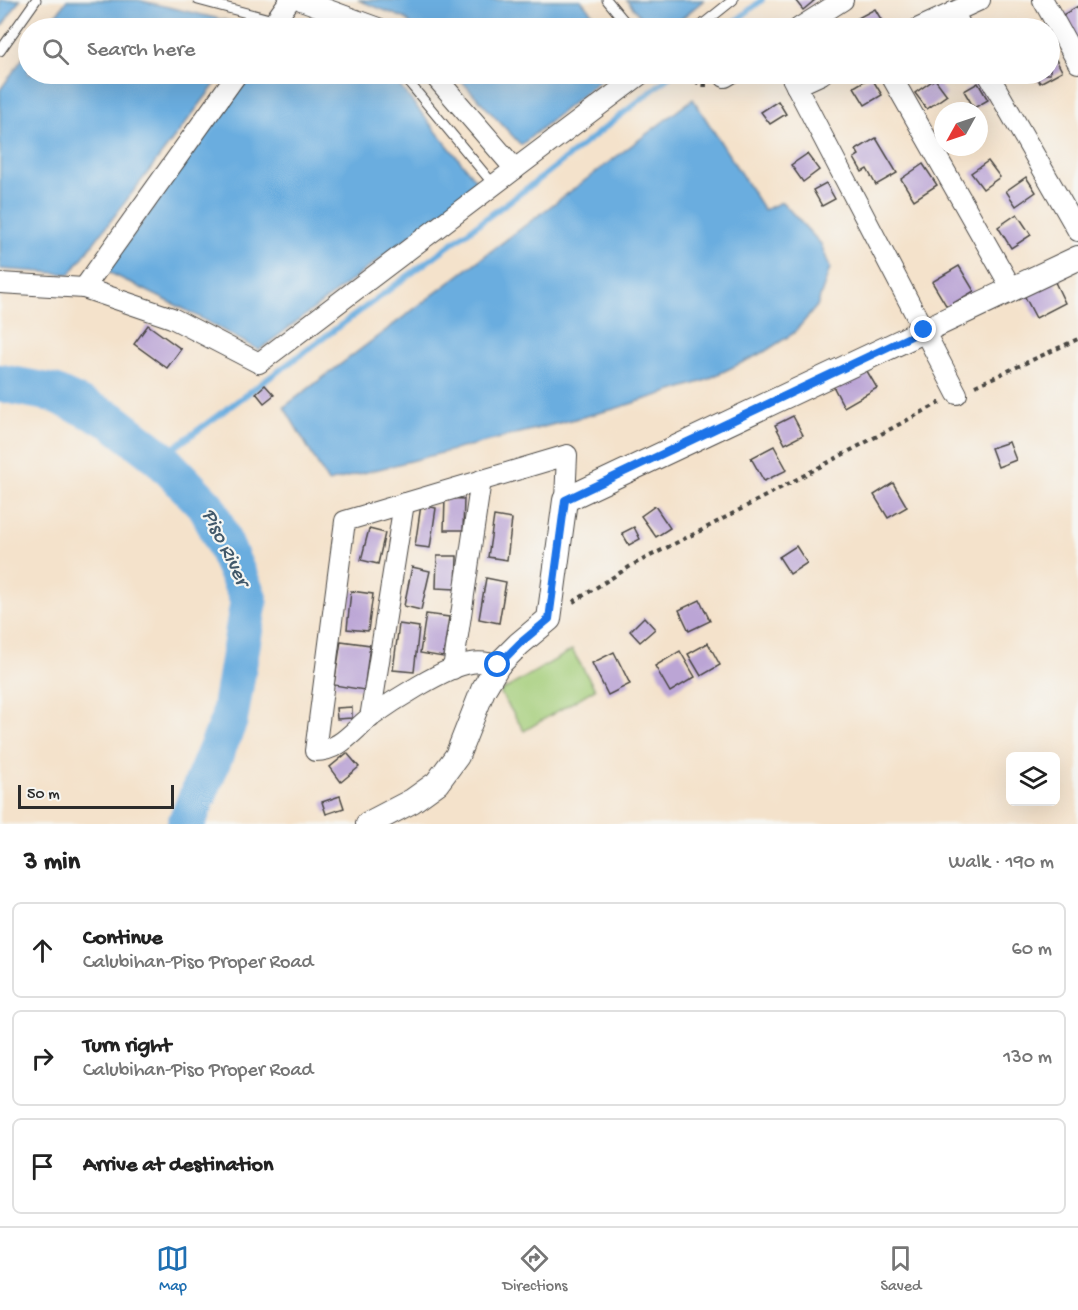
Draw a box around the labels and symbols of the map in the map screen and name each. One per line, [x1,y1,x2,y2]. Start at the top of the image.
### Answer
north arrow [934,102,988,156]
route end [910,316,936,342]
water label: Piso River [195,505,255,595]
route start [484,651,510,677]
scale bar [18,782,174,810]

